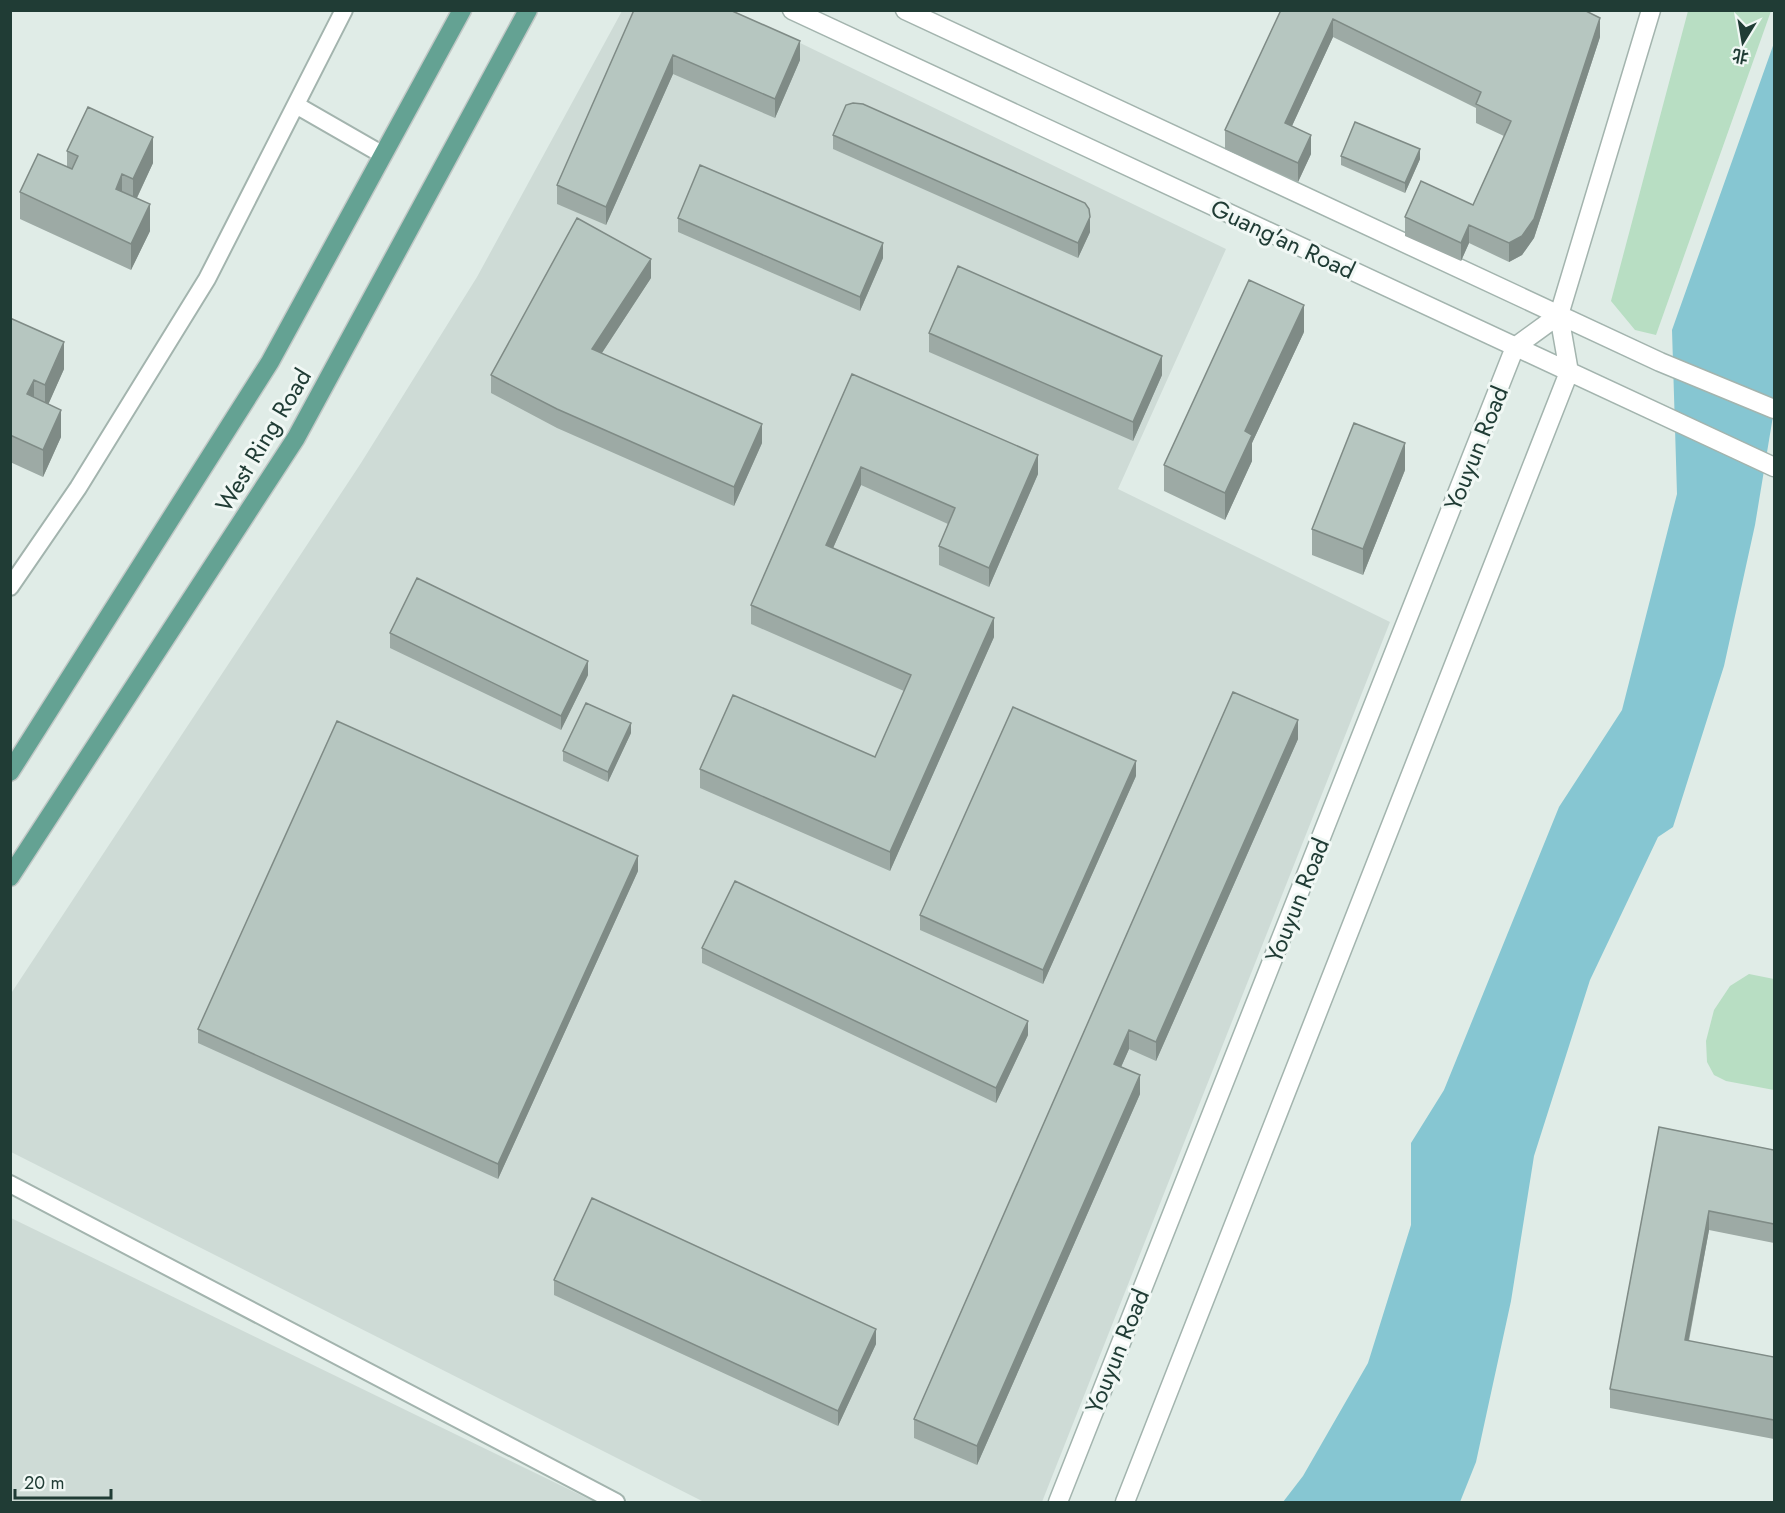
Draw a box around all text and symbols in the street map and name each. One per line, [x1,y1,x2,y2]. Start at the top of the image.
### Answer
north arrow [1713,12,1773,72]
text: 北 [1730,43,1750,69]
street label: Guang'an Road [1205,190,1361,288]
street label: West Ring Road [206,362,320,518]
street label: Youyun Road [1435,380,1517,516]
street label: Youyun Road [1256,832,1338,968]
street label: Youyun Road [1076,1283,1158,1419]
scale bar [15,1462,111,1500]
text: 20 m [24,1470,64,1496]

